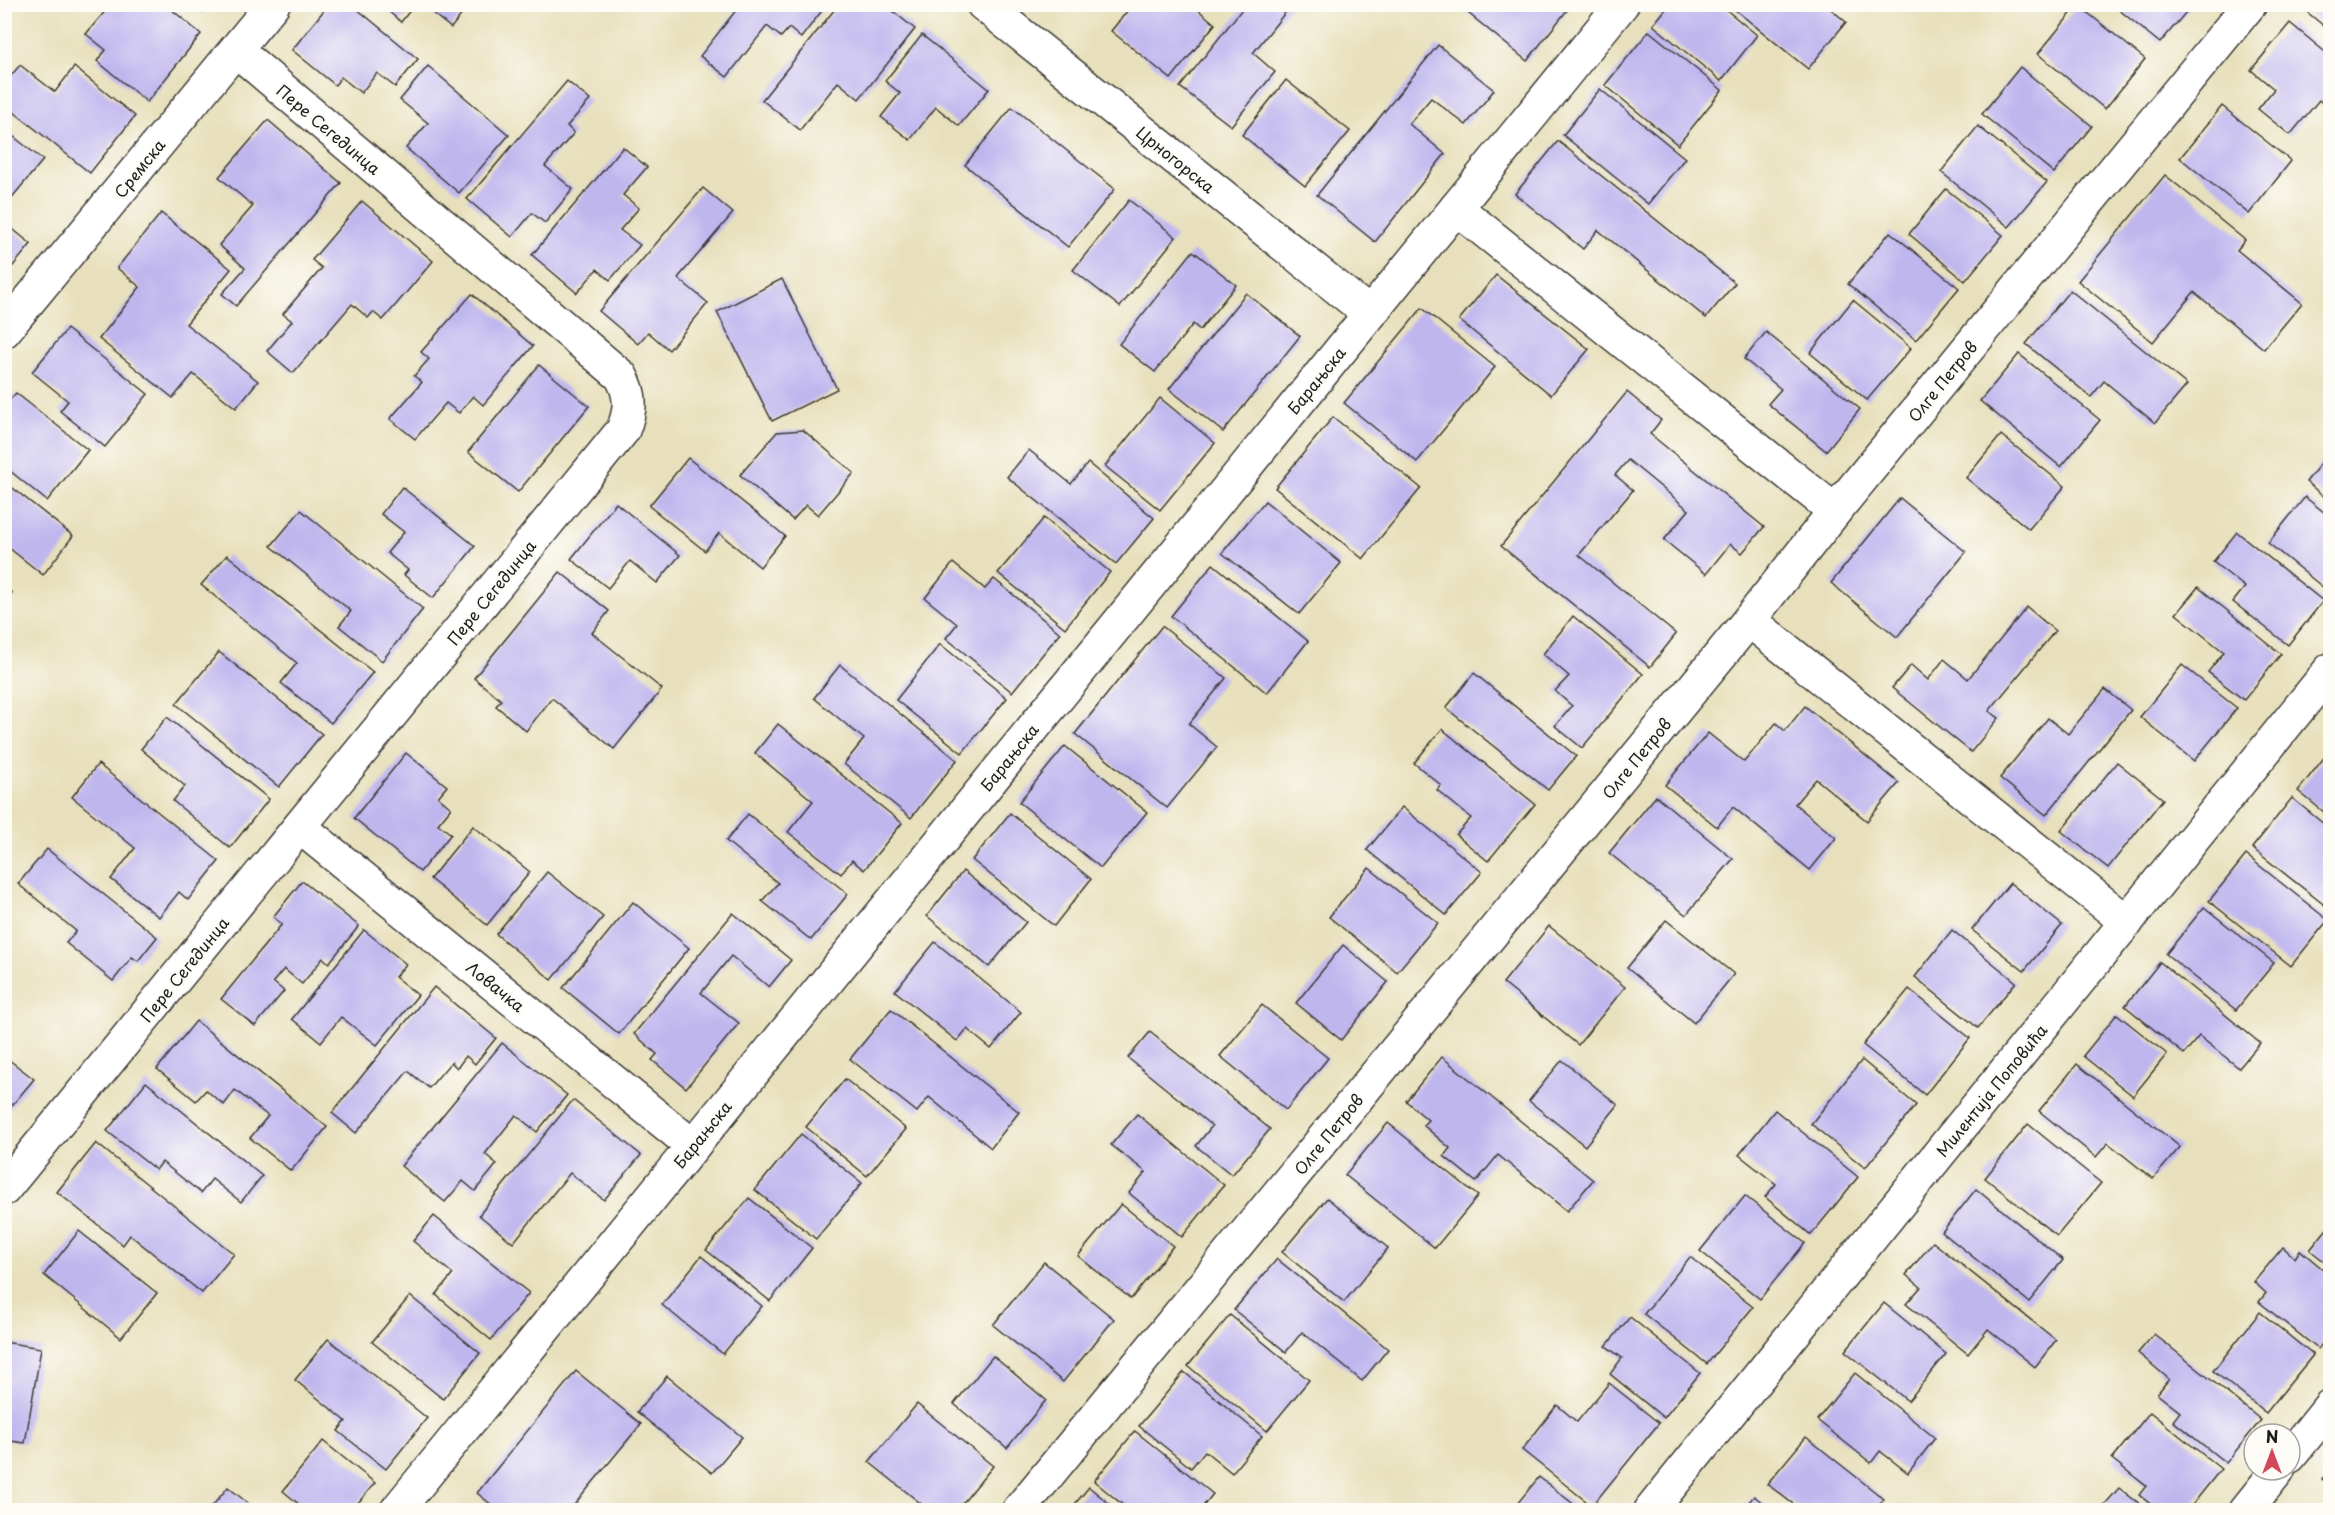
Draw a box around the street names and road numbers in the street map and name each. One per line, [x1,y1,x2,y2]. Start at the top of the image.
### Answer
street label: Пере Сегединца [272,78,386,180]
street label: Црногорска [1132,120,1220,198]
street label: Сремска [108,133,170,203]
street label: Олге Петров [1902,335,1982,427]
street label: Барањска [1281,341,1351,419]
street label: Пере Сегединца [441,534,541,650]
street label: Олге Петров [1596,712,1676,804]
street label: Барањска [974,718,1044,796]
street label: Пере Сегединца [134,911,234,1027]
street label: Ловачка [462,955,530,1017]
street label: Милентија Поповића [1930,1018,2052,1162]
street label: Олге Петров [1288,1088,1368,1180]
street label: Барањска [667,1095,737,1173]

